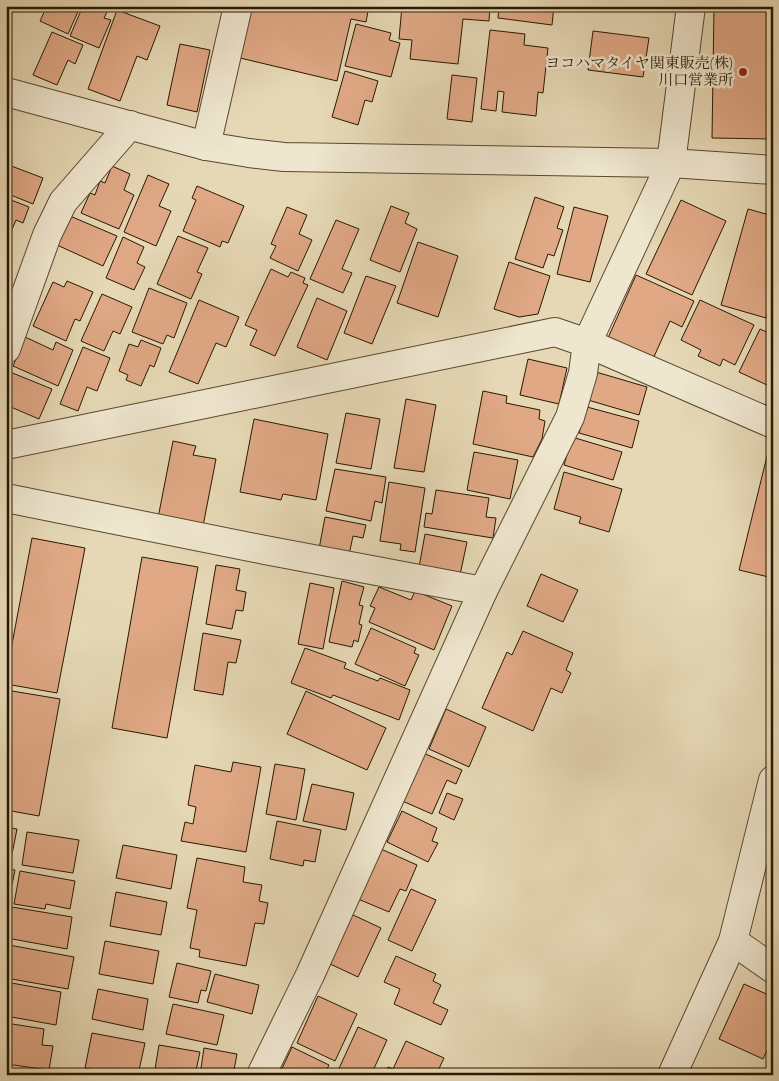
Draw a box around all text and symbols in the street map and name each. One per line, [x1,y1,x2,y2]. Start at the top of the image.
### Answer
place label: ヨコハマタイヤ関東販売(株) 川口営業所 [545,54,733,90]
marker: ヨコハマタイヤ関東販売(株) 川口営業所 [737,66,749,78]

